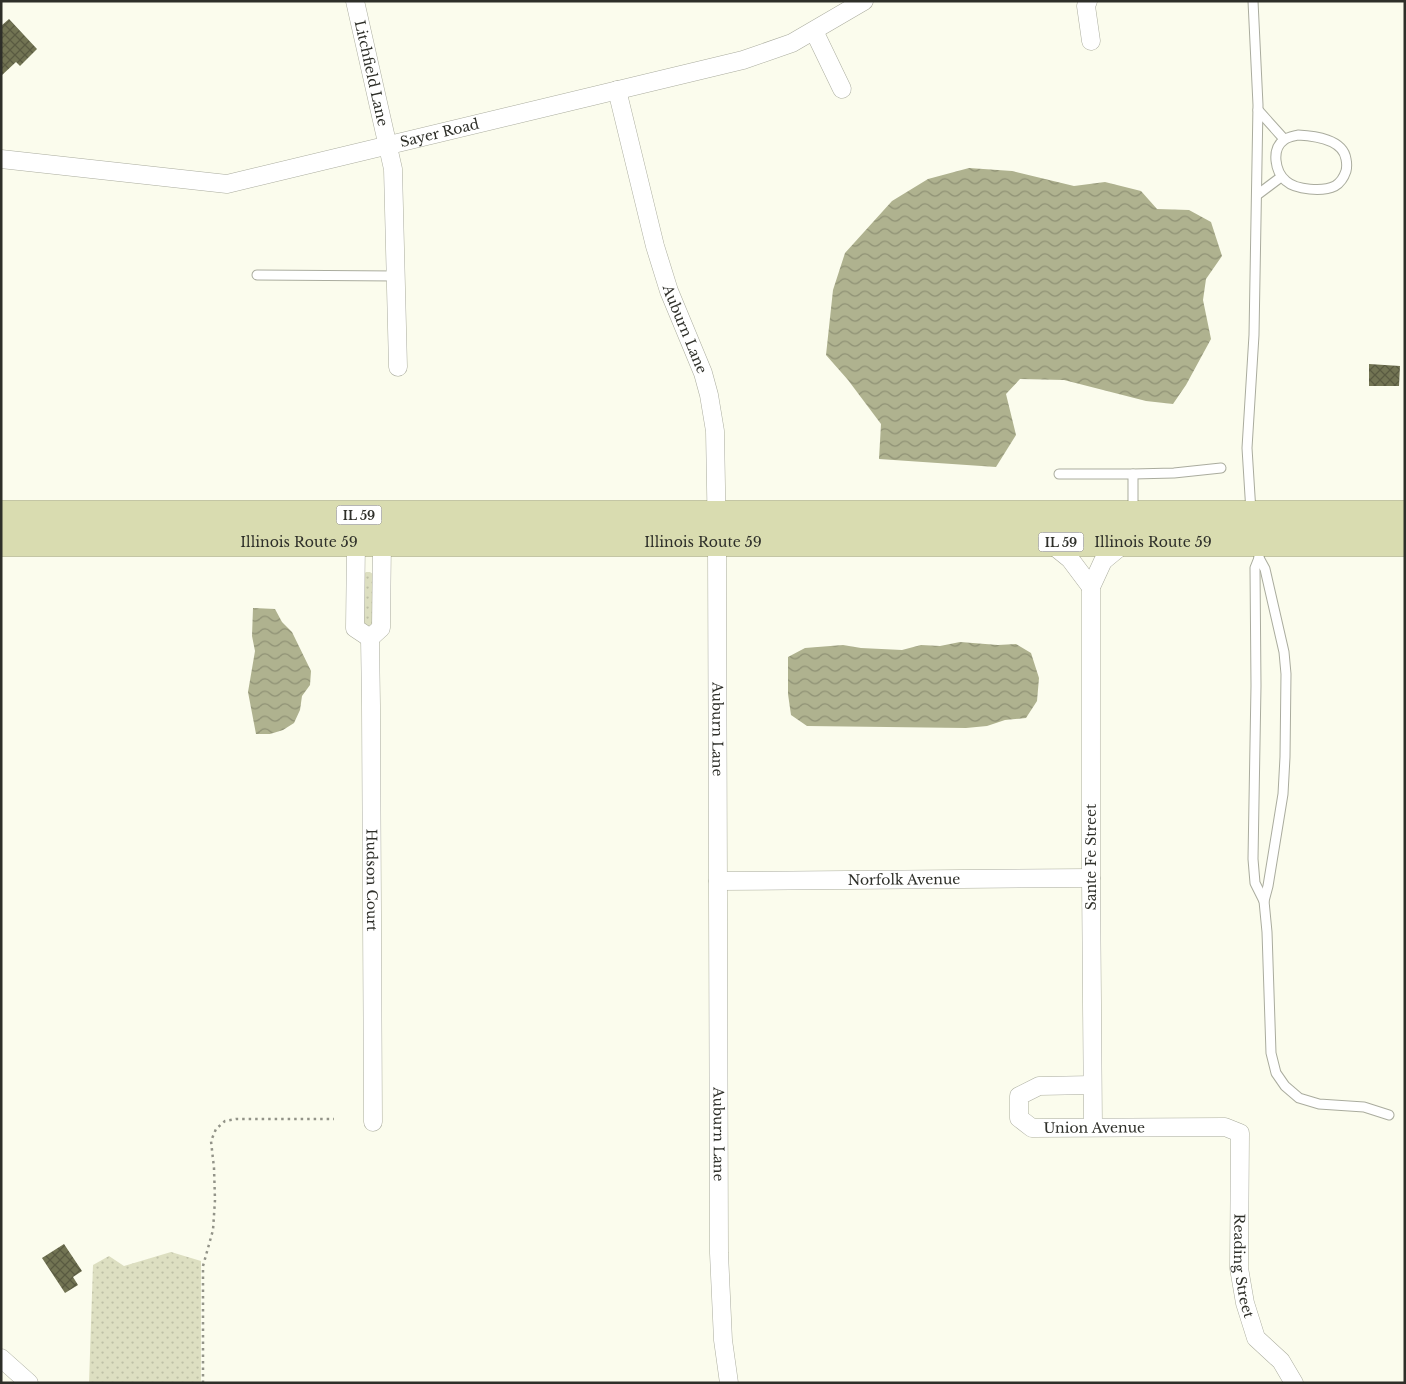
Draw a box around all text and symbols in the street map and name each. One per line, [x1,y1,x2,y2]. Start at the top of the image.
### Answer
street label: Litchfield Lane [351,18,392,128]
street label: Sayer Road [398,115,481,151]
street label: Auburn Lane [658,282,711,376]
road number: IL 59 [336,506,382,524]
road number: IL 59 [1038,532,1084,552]
street label: Illinois Route 59 [240,533,358,551]
street label: Illinois Route 59 [644,533,762,551]
street label: Illinois Route 59 [1094,533,1212,551]
street label: Auburn Lane [708,681,727,777]
street label: Sante Fe Street [1082,803,1100,910]
street label: Hudson Court [363,829,381,932]
street label: Norfolk Avenue [848,870,960,889]
street label: Auburn Lane [710,1086,728,1182]
street label: Union Avenue [1043,1118,1145,1137]
street label: Reading Street [1229,1213,1258,1321]

